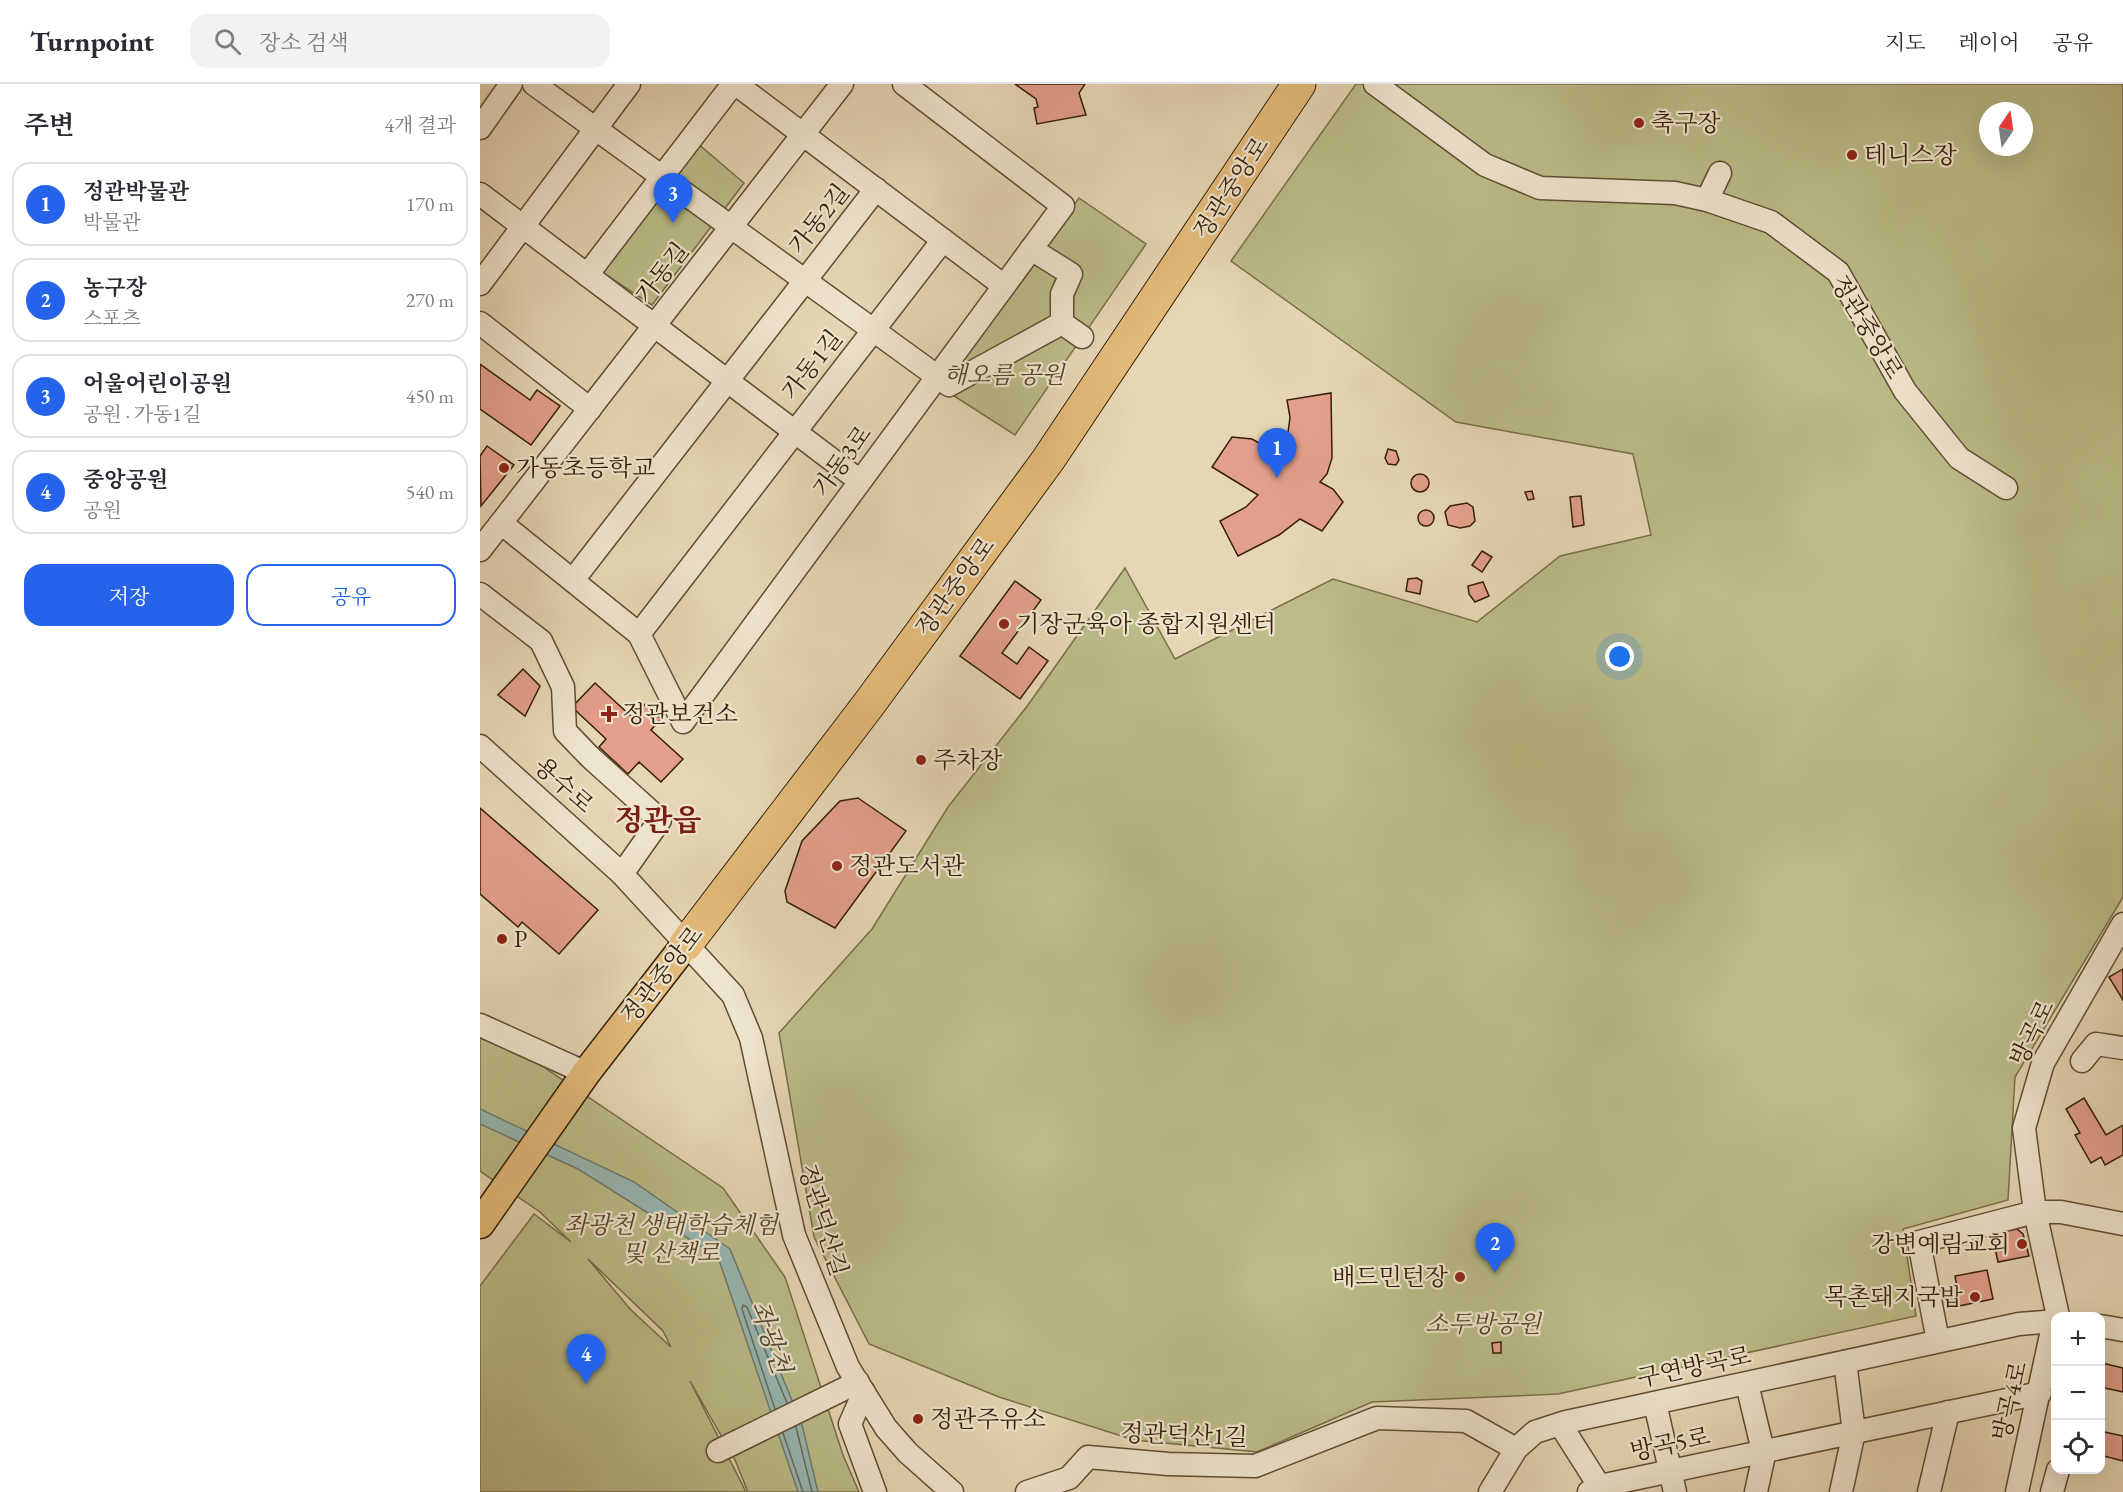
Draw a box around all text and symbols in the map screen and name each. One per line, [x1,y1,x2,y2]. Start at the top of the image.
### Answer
search box [190,14,610,68]
text: Turnpoint [30,23,154,59]
icon: search [211,25,244,58]
text: 장소 검색 [259,28,348,57]
text: 지도 [1885,29,1926,56]
text: 레이어 [1959,29,2019,56]
text: 공유 [2052,29,2093,56]
north arrow [1979,102,2033,156]
place label: 축구장 [1651,107,1721,138]
text: 주변 [24,108,74,142]
text: 4개 결과 [384,112,456,138]
marker: 축구장 [1632,116,1646,130]
street label: 정관중앙로 [1186,131,1275,245]
place label: 테니스장 [1864,139,1958,170]
marker: 테니스장 [1845,148,1859,162]
pin: 3 [654,174,692,223]
text: 정관박물관 [83,177,189,206]
street label: 가동2길 [781,177,856,260]
text: 1 [40,191,51,217]
text: 170 m [406,191,454,217]
text: 박물관 [83,209,141,235]
street label: 가동길 [628,236,695,310]
street label: 정관중앙로 [1824,269,1911,384]
text: 농구장 [83,273,147,302]
text: 2 [40,287,51,313]
text: 270 m [406,287,454,313]
text: 스포츠 [83,305,141,331]
street label: 가동1길 [774,323,849,406]
park label: 해오름 공원 [944,359,1066,390]
text: 어울어린이공원 [83,369,232,398]
text: 3 [40,383,51,409]
text: 450 m [406,383,454,409]
text: 공원 · 가동1길 [83,401,201,427]
street label: 가동3로 [805,419,878,503]
pin: 1 [1258,428,1296,478]
place label: 가동초등학교 [516,452,655,483]
marker: 가동초등학교 [497,461,511,475]
text: 중앙공원 [83,465,168,494]
text: 4 [40,479,51,505]
text: 540 m [406,479,454,505]
text: 공원 [83,497,122,523]
street label: 정관중앙로 [908,531,1001,643]
button: 저장 [24,564,234,626]
button: 공유 [246,564,456,626]
place label: 기장군육아 종합지원센터 [1016,608,1276,639]
marker: 기장군육아 종합지원센터 [997,617,1011,631]
your location [1605,642,1634,671]
place label: 정관보건소 [622,698,738,729]
marker: 정관보건소 [600,705,618,723]
place label: 주차장 [933,744,1003,775]
street label: 용수로 [528,750,601,819]
marker: 주차장 [914,753,928,767]
district label: 정관읍 [615,800,701,839]
place label: 정관도서관 [849,850,965,881]
marker: 정관도서관 [830,859,844,873]
street label: 정관중앙로 [614,919,710,1030]
place label: P [514,923,527,954]
marker: P [495,932,509,946]
street label: 방곡로 [2002,995,2061,1071]
street label: 정관덕산길 [792,1160,855,1280]
park label: 좌광천 생태학습체험 및 산책로 [564,1209,780,1268]
pin: 2 [1476,1224,1514,1273]
place label: 강변예림교회 [1871,1228,2010,1259]
marker: 강변예림교회 [2015,1237,2029,1251]
place label: 배드민턴장 [1332,1261,1449,1292]
marker: 배드민턴장 [1453,1270,1467,1284]
place label: 목촌돼지국밥 [1824,1281,1963,1312]
marker: 목촌돼지국밥 [1968,1290,1982,1304]
water label: 좌광천 [743,1296,800,1380]
park label: 소두방공원 [1425,1308,1543,1339]
map controls [2051,1312,2105,1474]
button: + [2051,1312,2105,1366]
pin: 4 [566,1334,606,1384]
street label: 구연방곡로 [1634,1339,1754,1394]
street label: 방곡4로 [1985,1358,2034,1444]
button: − [2051,1366,2105,1420]
place label: 정관주유소 [930,1403,1046,1434]
marker: 정관주유소 [911,1412,925,1426]
street label: 정관덕산1길 [1120,1417,1248,1452]
street label: 방곡5로 [1627,1420,1713,1467]
button: locate [2051,1420,2105,1474]

